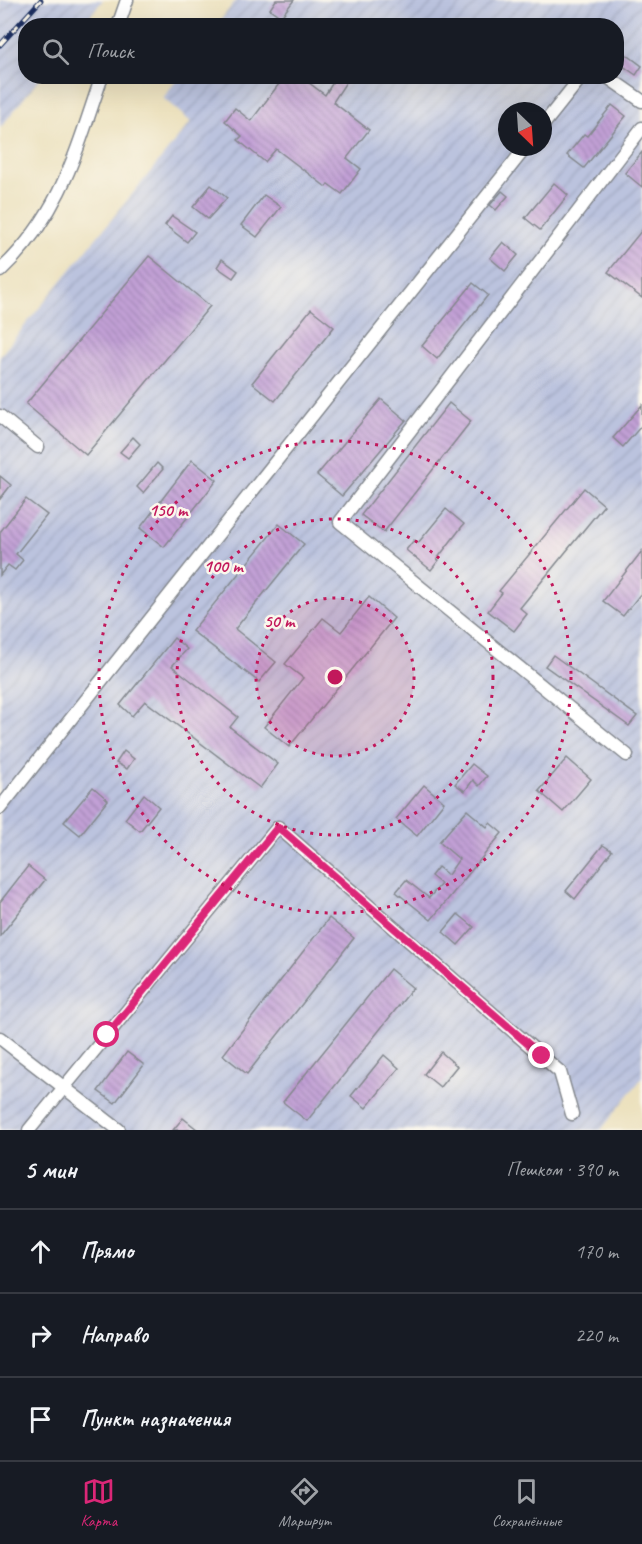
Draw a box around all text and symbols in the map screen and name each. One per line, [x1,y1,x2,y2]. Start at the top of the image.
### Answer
search box [18,18,624,84]
icon: search [39,35,72,68]
text: Поиск [87,37,133,65]
north arrow [498,102,552,156]
text: 150 m [149,499,189,521]
text: 100 m [204,555,244,577]
text: 50 m [264,610,296,632]
centre of rings [325,667,345,687]
route start [93,1021,119,1047]
route end [528,1042,554,1068]
text: 5 мин [24,1153,76,1186]
text: Пешком · 390 m [506,1157,618,1182]
icon: ahead [24,1235,57,1268]
text: Прямо [81,1237,133,1265]
text: 170 m [575,1239,618,1264]
icon: right [24,1319,57,1352]
text: Направо [81,1321,148,1349]
text: 220 m [575,1323,618,1348]
icon: arrive [24,1403,57,1436]
text: Пункт назначения [81,1405,230,1433]
tab: Карта [81,1475,117,1531]
tab: Маршрут [278,1475,331,1531]
tab: Сохранённые [492,1475,561,1531]

